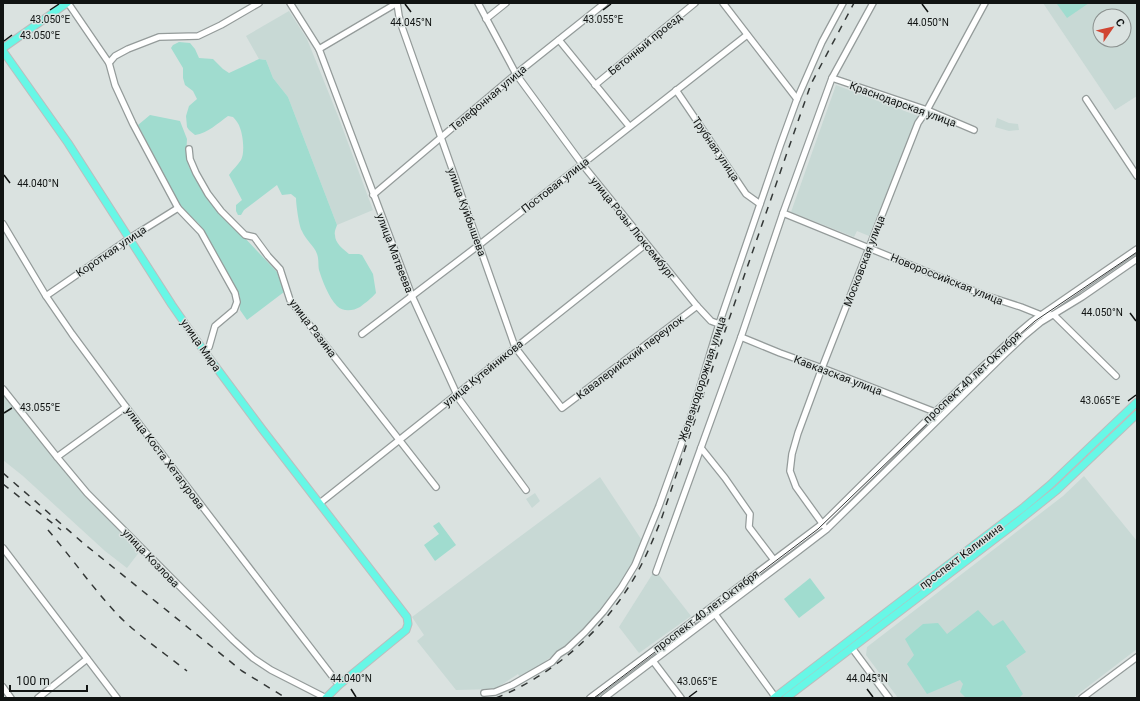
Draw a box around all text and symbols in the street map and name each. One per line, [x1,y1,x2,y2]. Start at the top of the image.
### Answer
north arrow [1092,8,1132,48]
street label: Бетонный проезд [606,10,685,78]
text: 43.050°E [30,14,70,25]
text: 43.055°E [583,14,623,25]
text: С [1112,16,1127,29]
text: 44.045°N [390,17,432,28]
text: 44.050°N [907,17,949,28]
text: 43.050°E [20,30,60,41]
street label: Телефонная улица [447,63,529,134]
street label: Краснодарская улица [848,79,958,130]
street label: Трубная улица [689,115,742,184]
street label: Постовая улица [519,155,592,216]
street label: улица Куйбышева [445,166,489,258]
street label: улица Розы Люксембург [587,175,678,282]
text: 44.040°N [17,178,59,189]
street label: улица Матвеева [373,212,416,295]
street label: Московская улица [841,214,888,309]
street label: Короткая улица [74,223,149,280]
street label: Новороссийская улица [889,251,1005,308]
street label: улица Разина [286,296,339,360]
text: 44.050°N [1081,307,1123,318]
street label: Кавалерийский переулок [574,313,687,402]
street label: Железнодорожная улица [676,315,729,443]
street label: улица Мира [178,317,223,374]
street label: проспект 40 лет Октября [921,329,1024,426]
street label: улица Кутейникова [441,337,526,410]
street label: Кавказская улица [792,353,884,398]
text: 43.065°E [1080,395,1120,406]
text: 43.055°E [20,402,60,413]
street label: улица Коста Хетагурова [122,405,207,512]
street label: проспект Калинина [917,521,1006,592]
street label: улица Козлова [119,526,182,590]
street label: проспект 40 лет Октября [651,567,762,655]
scale bar [10,667,87,693]
text: 44.040°N [330,673,372,684]
text: 44.045°N [846,673,888,684]
text: 100 m [16,674,50,688]
text: 43.065°E [677,676,717,687]

